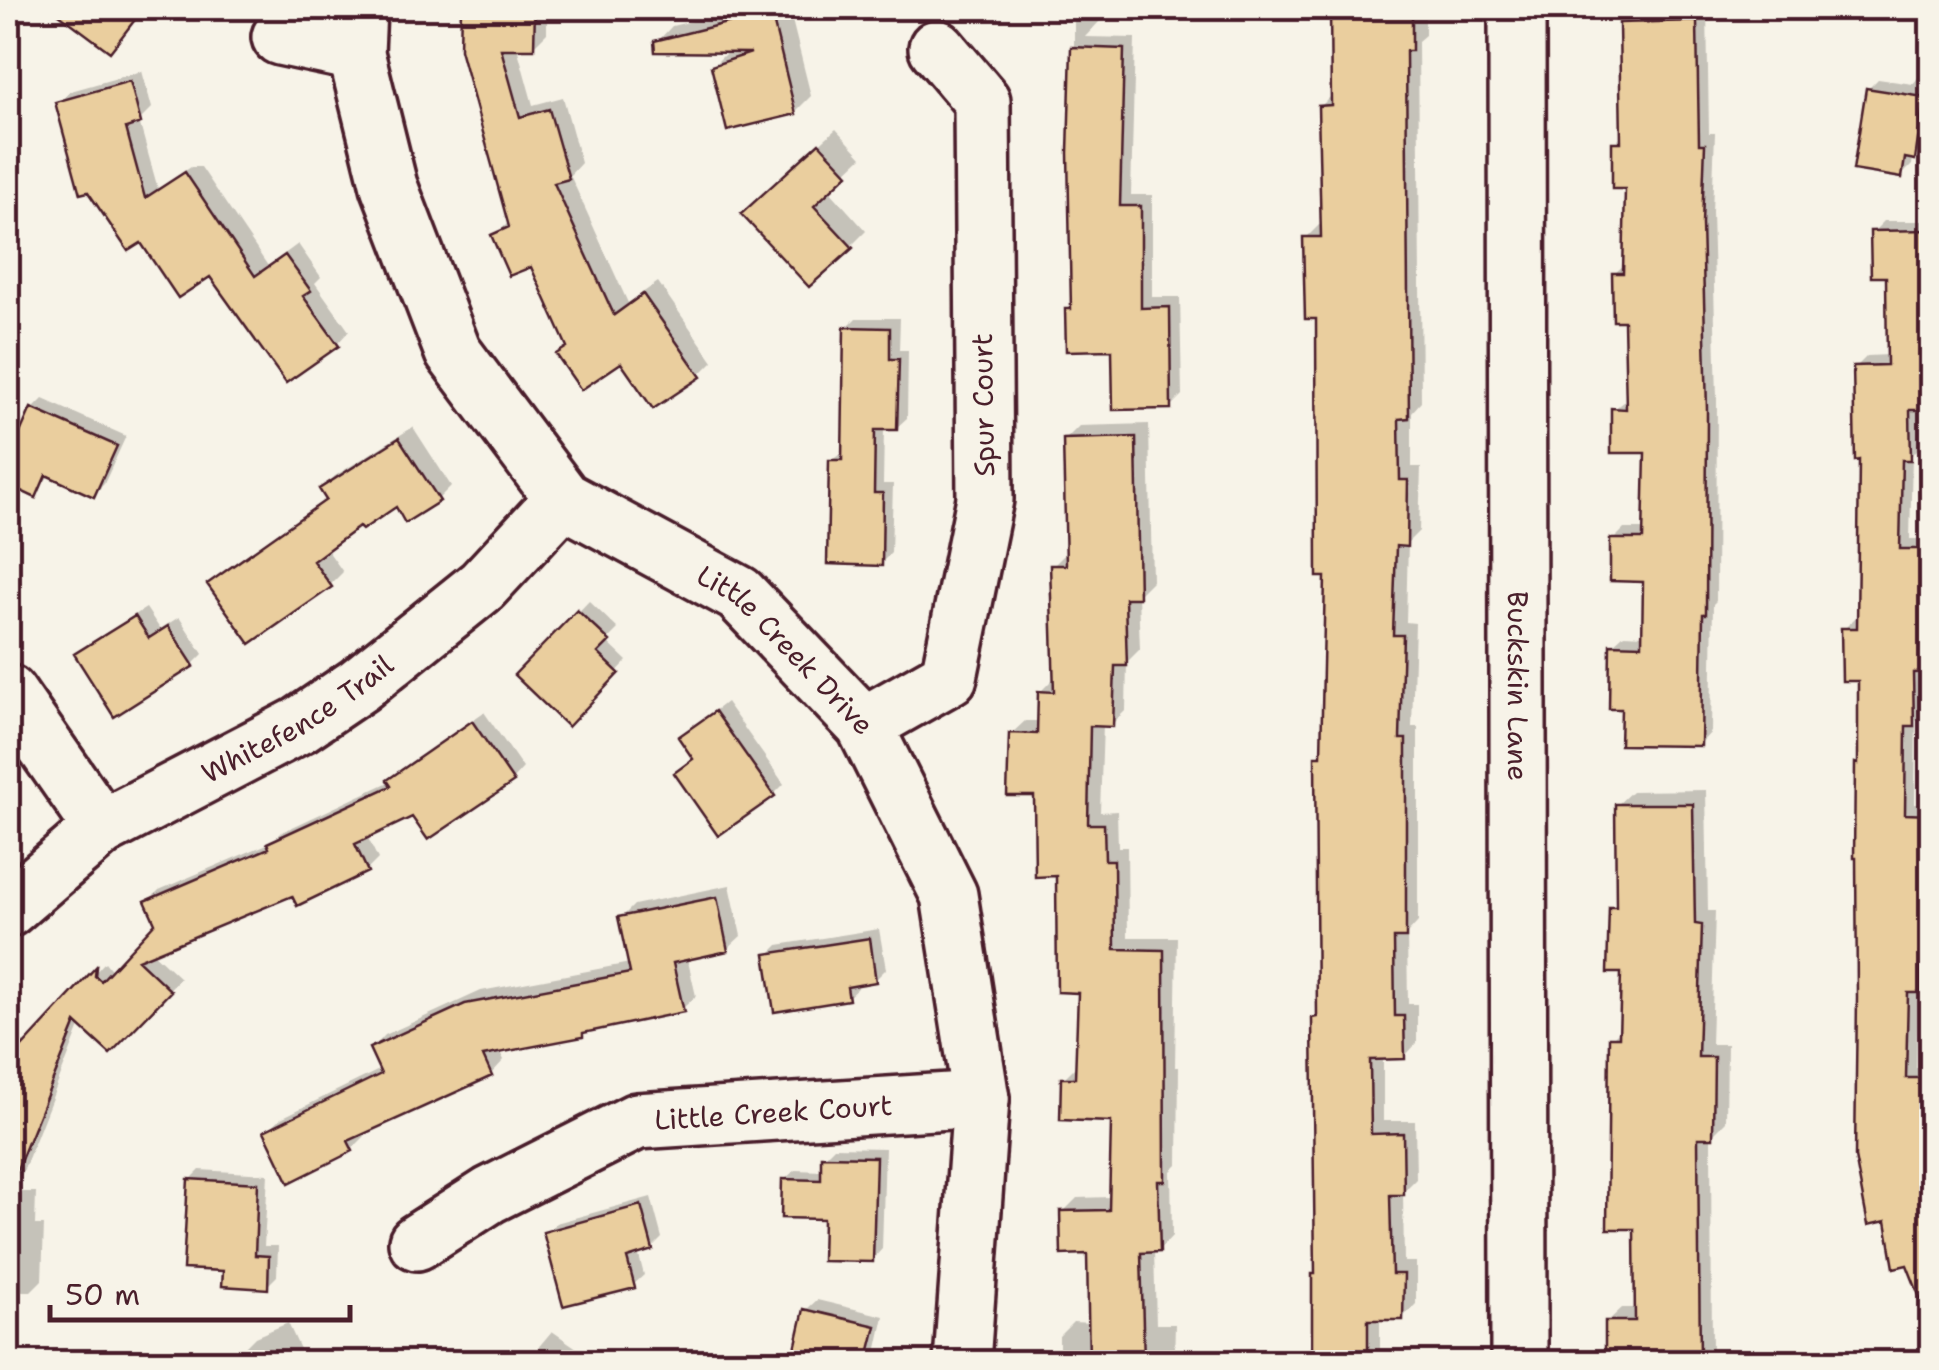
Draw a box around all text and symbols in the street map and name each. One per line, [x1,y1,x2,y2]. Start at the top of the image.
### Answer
street label: Spur Court [963,333,1003,477]
street label: Little Creek Drive [690,556,882,743]
street label: Buckskin Lane [1499,591,1537,781]
street label: Whitefence Trail [195,646,402,792]
street label: Little Creek Court [653,1086,893,1139]
scale bar [50,1260,350,1322]
text: 50 m [65,1274,140,1315]

